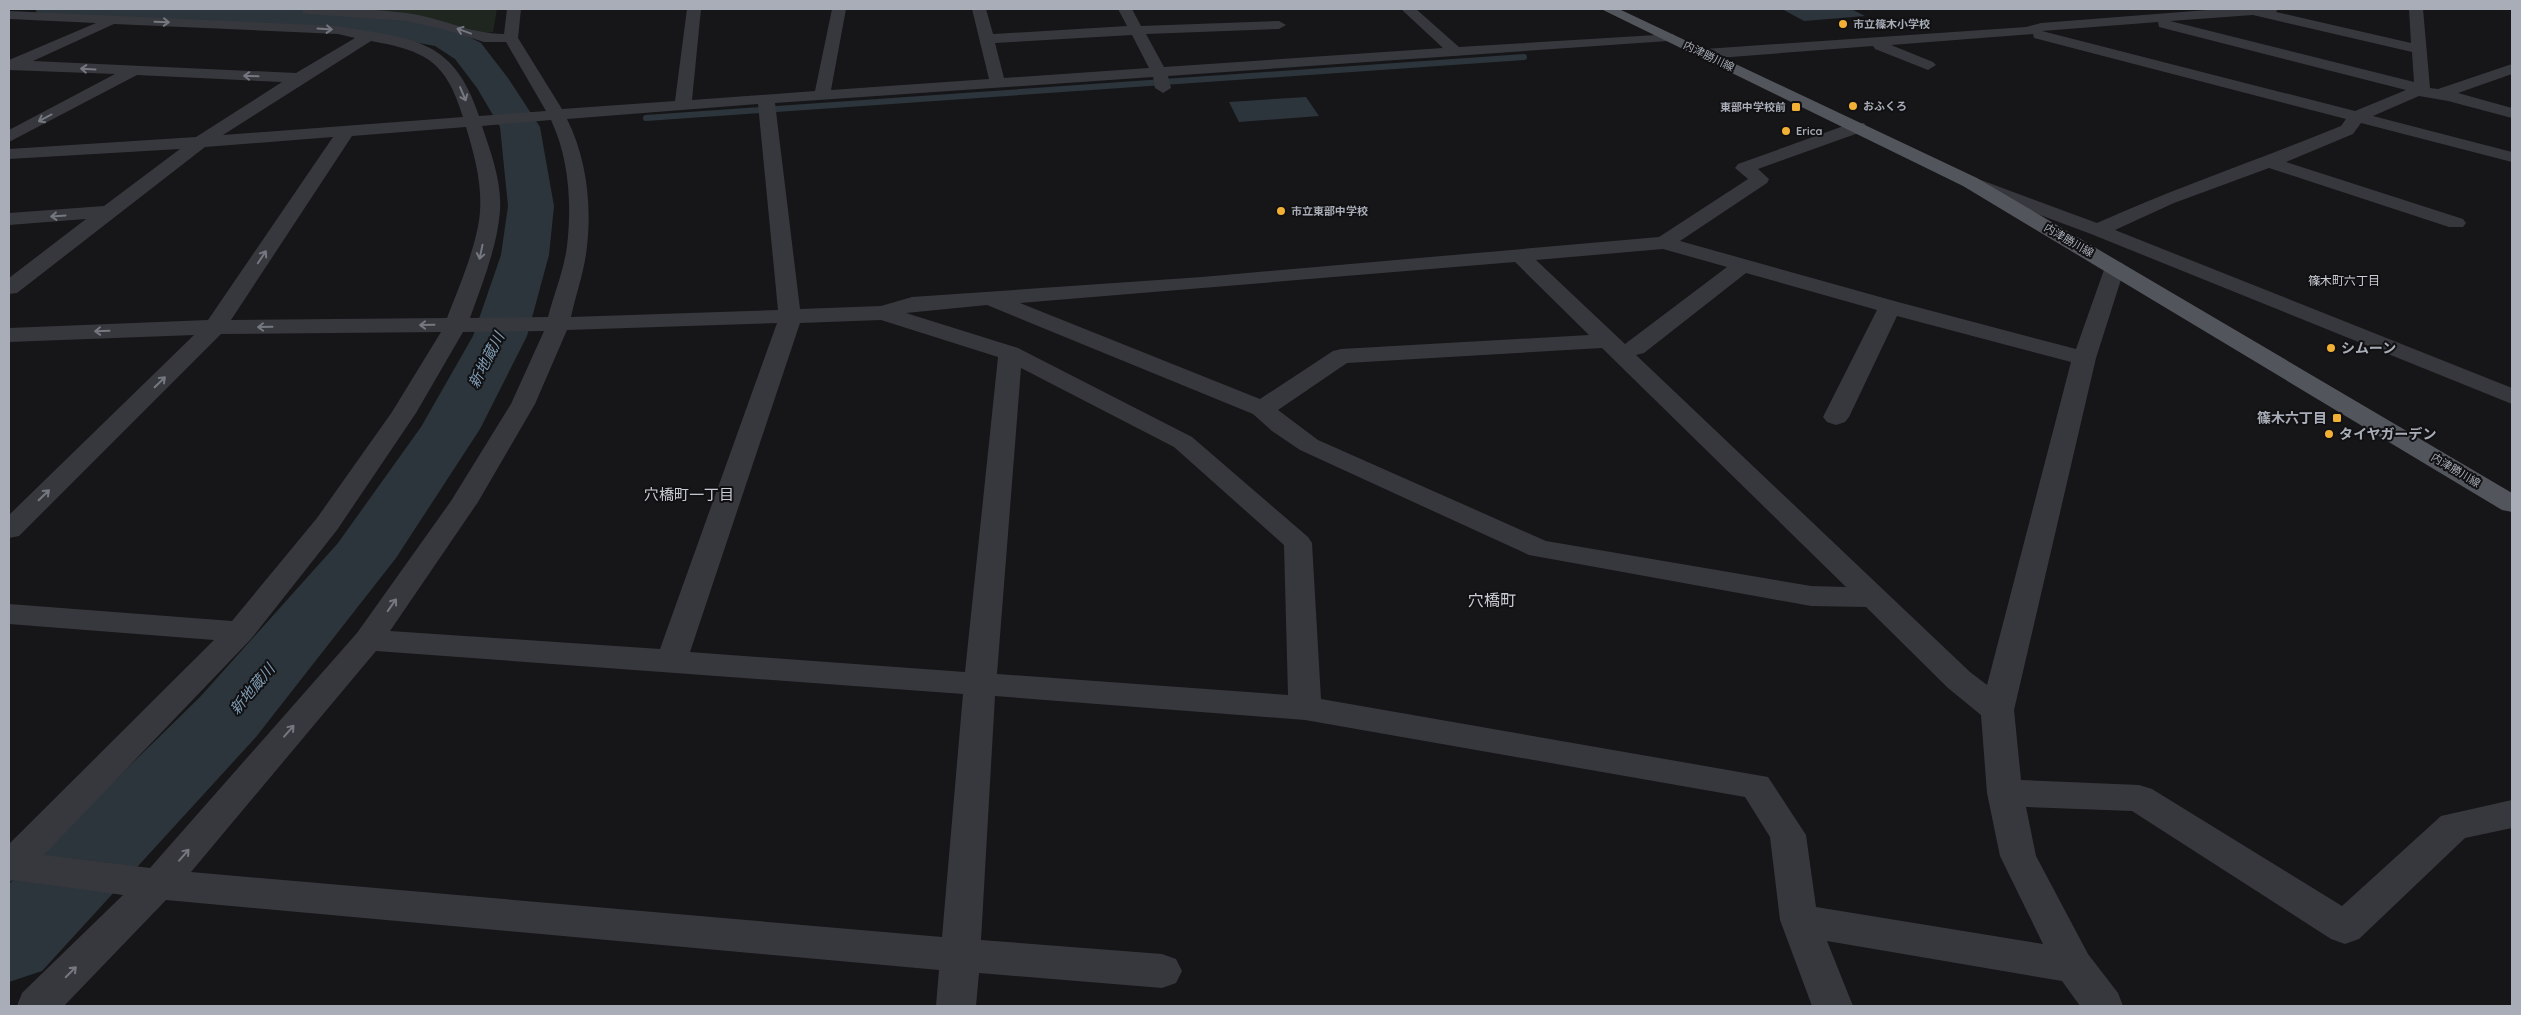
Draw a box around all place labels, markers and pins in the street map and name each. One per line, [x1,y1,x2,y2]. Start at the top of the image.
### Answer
place label: 市立篠木小学校 [1853,17,1930,31]
marker: 市立篠木小学校 [1837,18,1849,30]
place label: おふくろ [1863,99,1907,113]
place label: 東部中学校前 [1720,100,1786,114]
marker: おふくろ [1847,100,1859,112]
marker: 東部中学校前 [1790,101,1802,113]
place label: Erica [1796,124,1822,138]
marker: Erica [1780,125,1792,137]
place label: 市立東部中学校 [1291,204,1368,218]
marker: 市立東部中学校 [1275,205,1287,217]
place label: シムーン [2341,339,2396,357]
marker: シムーン [2325,342,2337,354]
place label: 篠木六丁目 [2257,409,2327,427]
marker: 篠木六丁目 [2331,412,2343,424]
place label: タイヤガーデン [2339,425,2437,443]
marker: タイヤガーデン [2323,428,2335,440]

